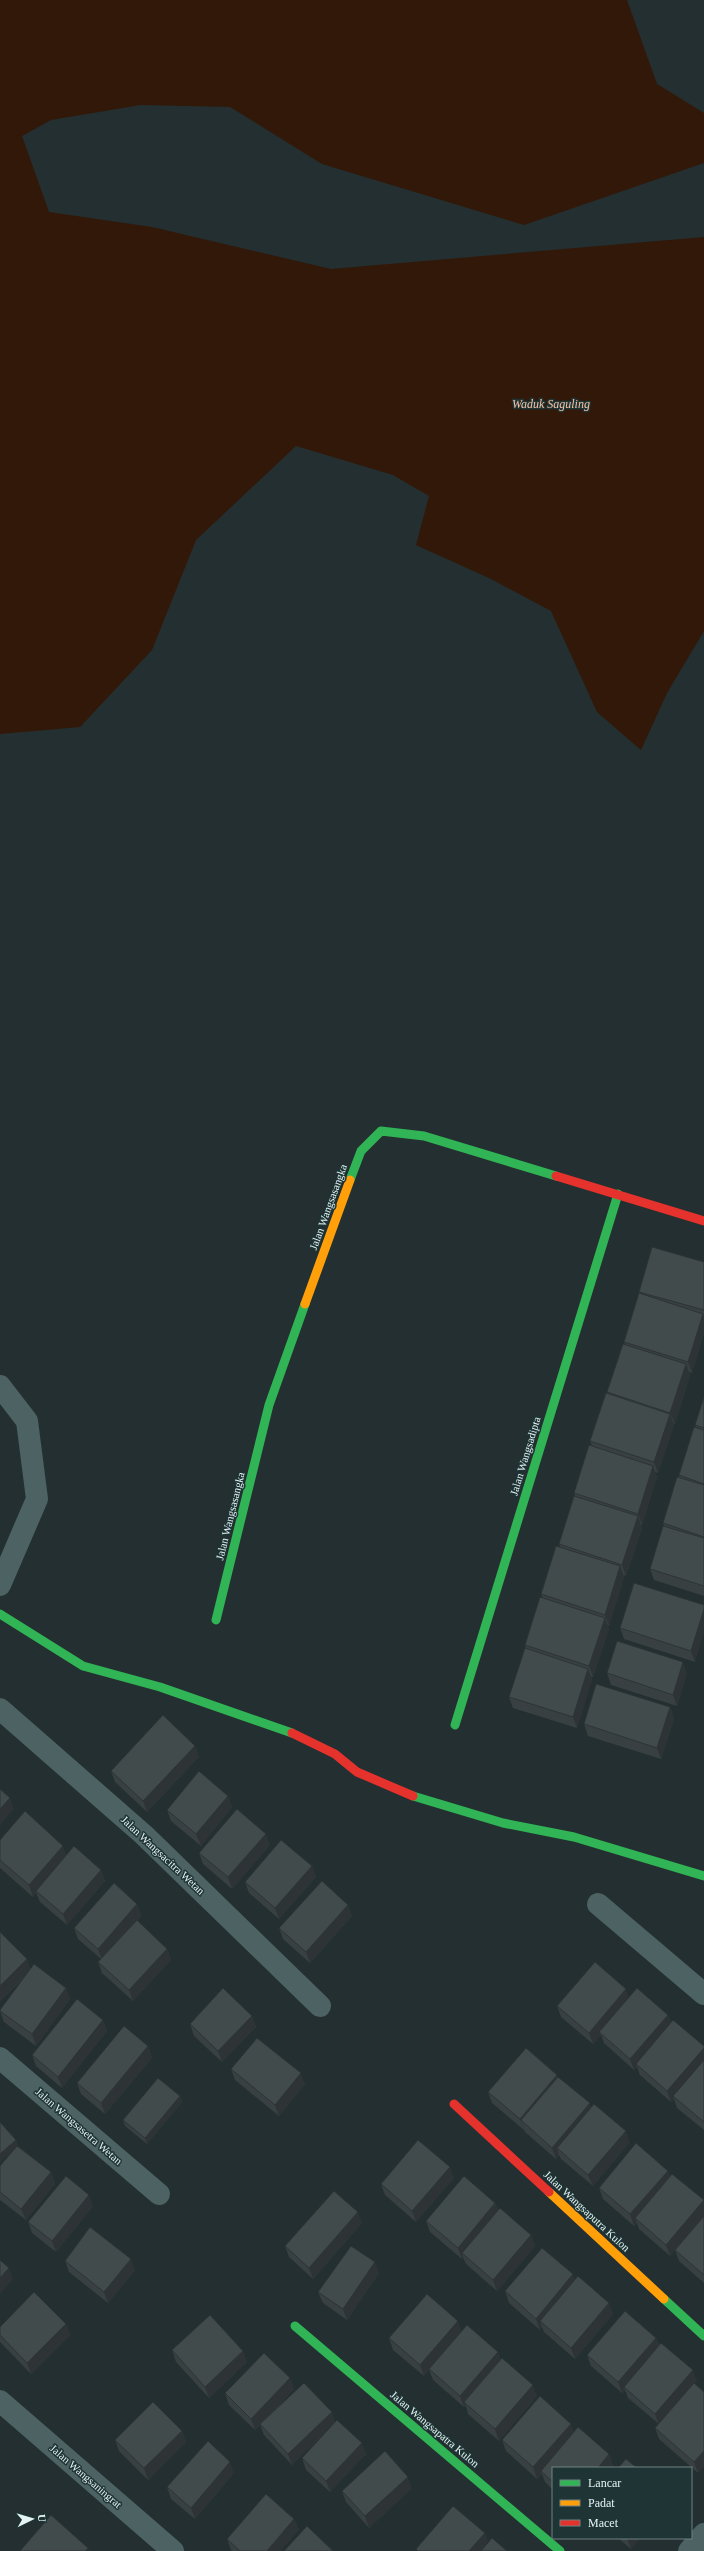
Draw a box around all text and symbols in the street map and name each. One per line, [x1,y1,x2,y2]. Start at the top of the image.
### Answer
water label: Waduk Saguling [512,397,590,411]
street label: Jalan Wangsasangka [307,1162,349,1251]
street label: Jalan Wangsadipta [507,1415,543,1497]
street label: Jalan Wangsasangka [213,1471,247,1561]
street label: Jalan Wangsacitra Wetan [119,1813,208,1897]
street label: Jalan Wangsasetra Wetan [33,2085,125,2167]
street label: Jalan Wangsaputra Kulon [542,2168,633,2254]
street label: Jalan Wangsapatra Kulon [388,2388,482,2470]
street label: Jalan Wangsaningrat [48,2442,124,2510]
legend [552,2467,692,2539]
text: Lancar [588,2476,621,2490]
text: Padat [588,2496,615,2510]
north arrow [12,2499,52,2539]
text: U [36,2514,48,2523]
text: Macet [588,2516,619,2530]

